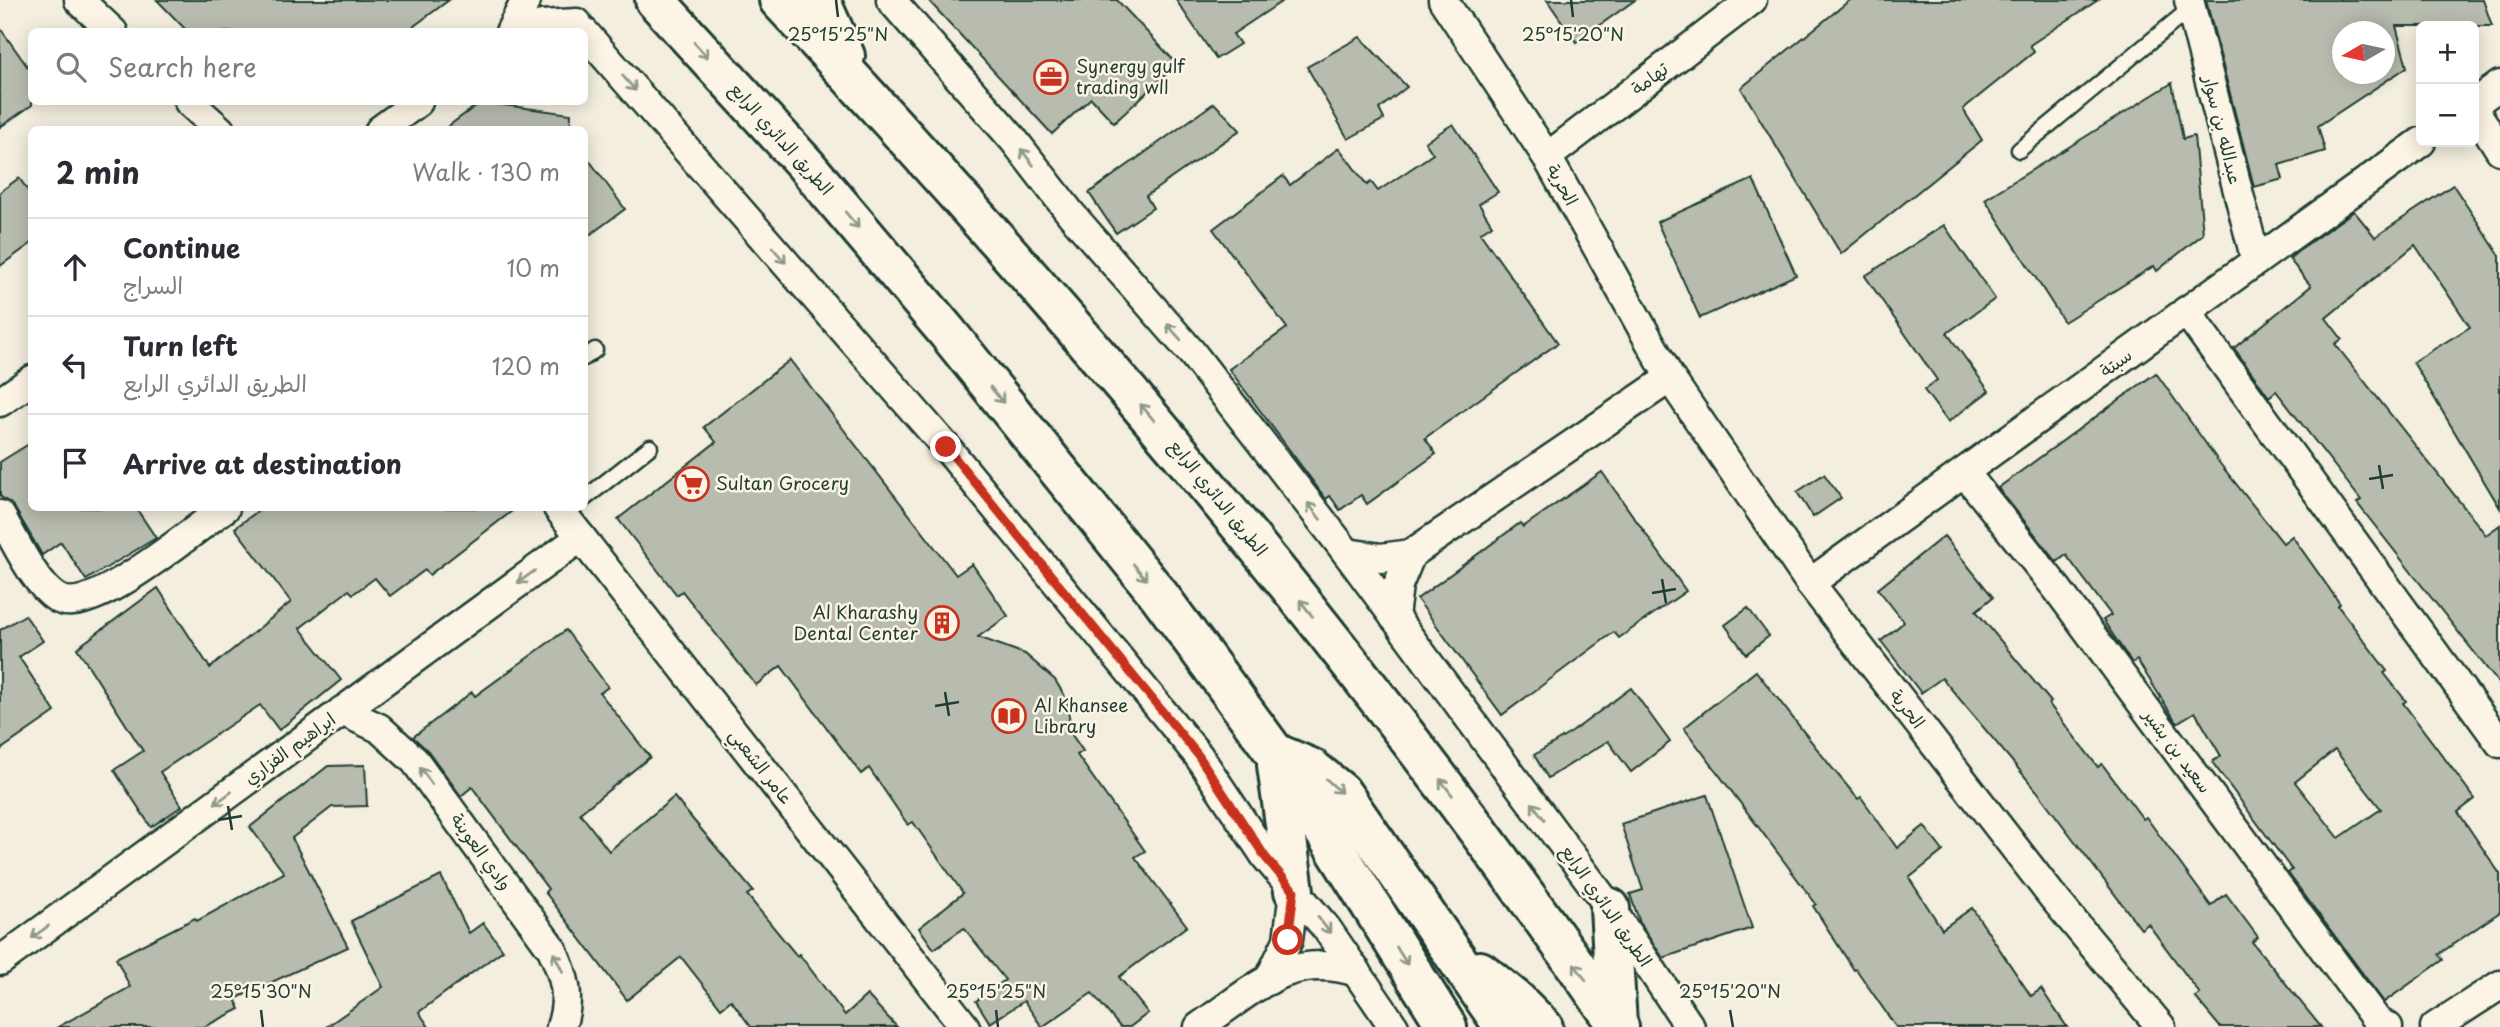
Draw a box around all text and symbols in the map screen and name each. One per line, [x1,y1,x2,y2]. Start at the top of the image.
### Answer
text: 25°15'25"N [788,20,888,47]
text: 25°15'20"N [1522,20,1624,47]
north arrow [2332,21,2395,84]
map controls [2416,21,2479,147]
button: + [2416,21,2479,84]
search box [28,28,588,105]
one-way arrow [693,41,709,59]
text: Search here [108,47,257,86]
icon: search [52,48,90,86]
place label: Synergy gulf trading wll [1076,52,1186,100]
street label: تهامة [1625,54,1674,101]
office icon: Synergy gulf trading wll [1032,58,1070,96]
street label: عبدالله بن سوار [2196,70,2250,187]
one-way arrow [621,74,637,92]
street label: الطريق الدائري الرابع [723,76,840,201]
button: − [2416,84,2479,147]
text: 2 min [56,149,140,194]
one-way arrow [1020,149,1035,167]
text: Walk · 130 m [412,154,560,189]
street label: الحرية [1541,159,1586,210]
one-way arrow [844,211,860,229]
text: Continue [123,228,240,267]
one-way arrow [771,246,787,264]
icon: ahead [56,248,94,286]
text: 10 m [506,250,560,285]
text: السراج [123,267,183,302]
one-way arrow [1166,323,1182,341]
text: Turn left [123,326,238,365]
street label: سبتة [2093,341,2137,383]
icon: left [56,346,94,384]
text: 120 m [492,348,560,383]
text: الطريق الدائري الرابع [123,365,307,400]
one-way arrow [990,386,1005,404]
one-way arrow [1140,404,1155,422]
route end [930,431,961,462]
street label: الطريق الدائري الرابع [1163,433,1275,562]
icon: arrive [56,444,94,482]
text: Arrive at destination [123,444,402,483]
supermarket icon: Sultan Grocery [673,465,711,503]
place label: Sultan Grocery [716,469,849,496]
one-way arrow [1306,502,1321,520]
one-way arrow [1133,563,1148,581]
one-way arrow [517,570,536,584]
place label: Al Kharashy Dental Center [793,598,919,646]
one-way arrow [1299,599,1314,618]
building icon: Al Kharashy Dental Center [923,604,961,642]
street label: الحرية [1884,682,1932,734]
place label: Al Khansee Library [1034,691,1128,739]
library icon: Al Khansee Library [990,697,1028,735]
street label: سعيد بن بشير [2136,700,2219,798]
street label: ابراهيم الفزاري [238,705,342,792]
street label: عامر الشعبي [720,722,801,813]
one-way arrow [419,767,433,786]
one-way arrow [1325,778,1343,794]
one-way arrow [1439,779,1454,797]
one-way arrow [215,790,233,805]
one-way arrow [1530,802,1545,821]
street label: وادي العوينة [444,807,520,896]
street label: الطريق الدائري الرابع [1554,838,1660,972]
one-way arrow [1316,915,1332,933]
route start [1272,924,1303,955]
one-way arrow [31,925,50,939]
one-way arrow [1396,946,1410,966]
one-way arrow [550,952,564,973]
one-way arrow [1572,963,1587,981]
text: 25°15'30"N [210,977,312,1004]
text: 25°15'25"N [946,977,1046,1004]
text: 25°15'20"N [1679,977,1781,1004]

